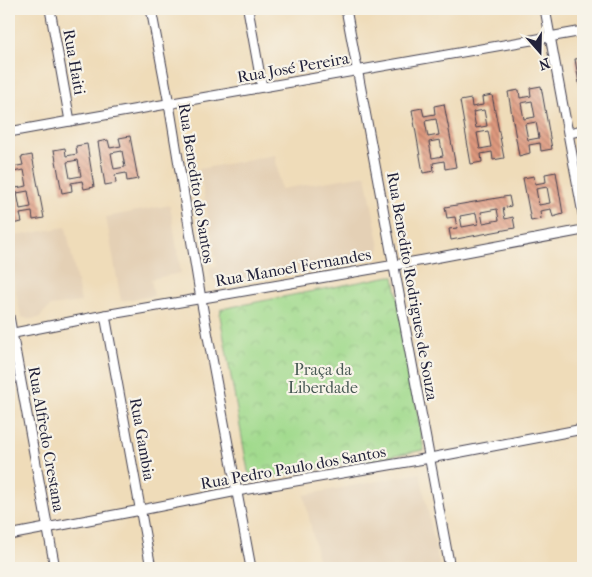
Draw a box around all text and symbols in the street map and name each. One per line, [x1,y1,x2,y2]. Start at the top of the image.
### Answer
street label: Rua Haiti [59,28,90,97]
north arrow [514,28,564,78]
street label: Rua José Pereira [236,48,351,87]
text: N [536,54,552,74]
street label: Rua Benedito do Santos [174,102,219,265]
street label: Rua Benedito Rodrigues de Souza [383,170,442,402]
street label: Rua Manoel Fernandes [214,244,373,291]
park label: Praça da Liberdade [288,360,358,397]
street label: Rua Alfredo Crestana [24,365,69,514]
street label: Rua Gambia [126,396,159,482]
street label: Rua Pedro Paulo dos Santos [199,442,387,493]

